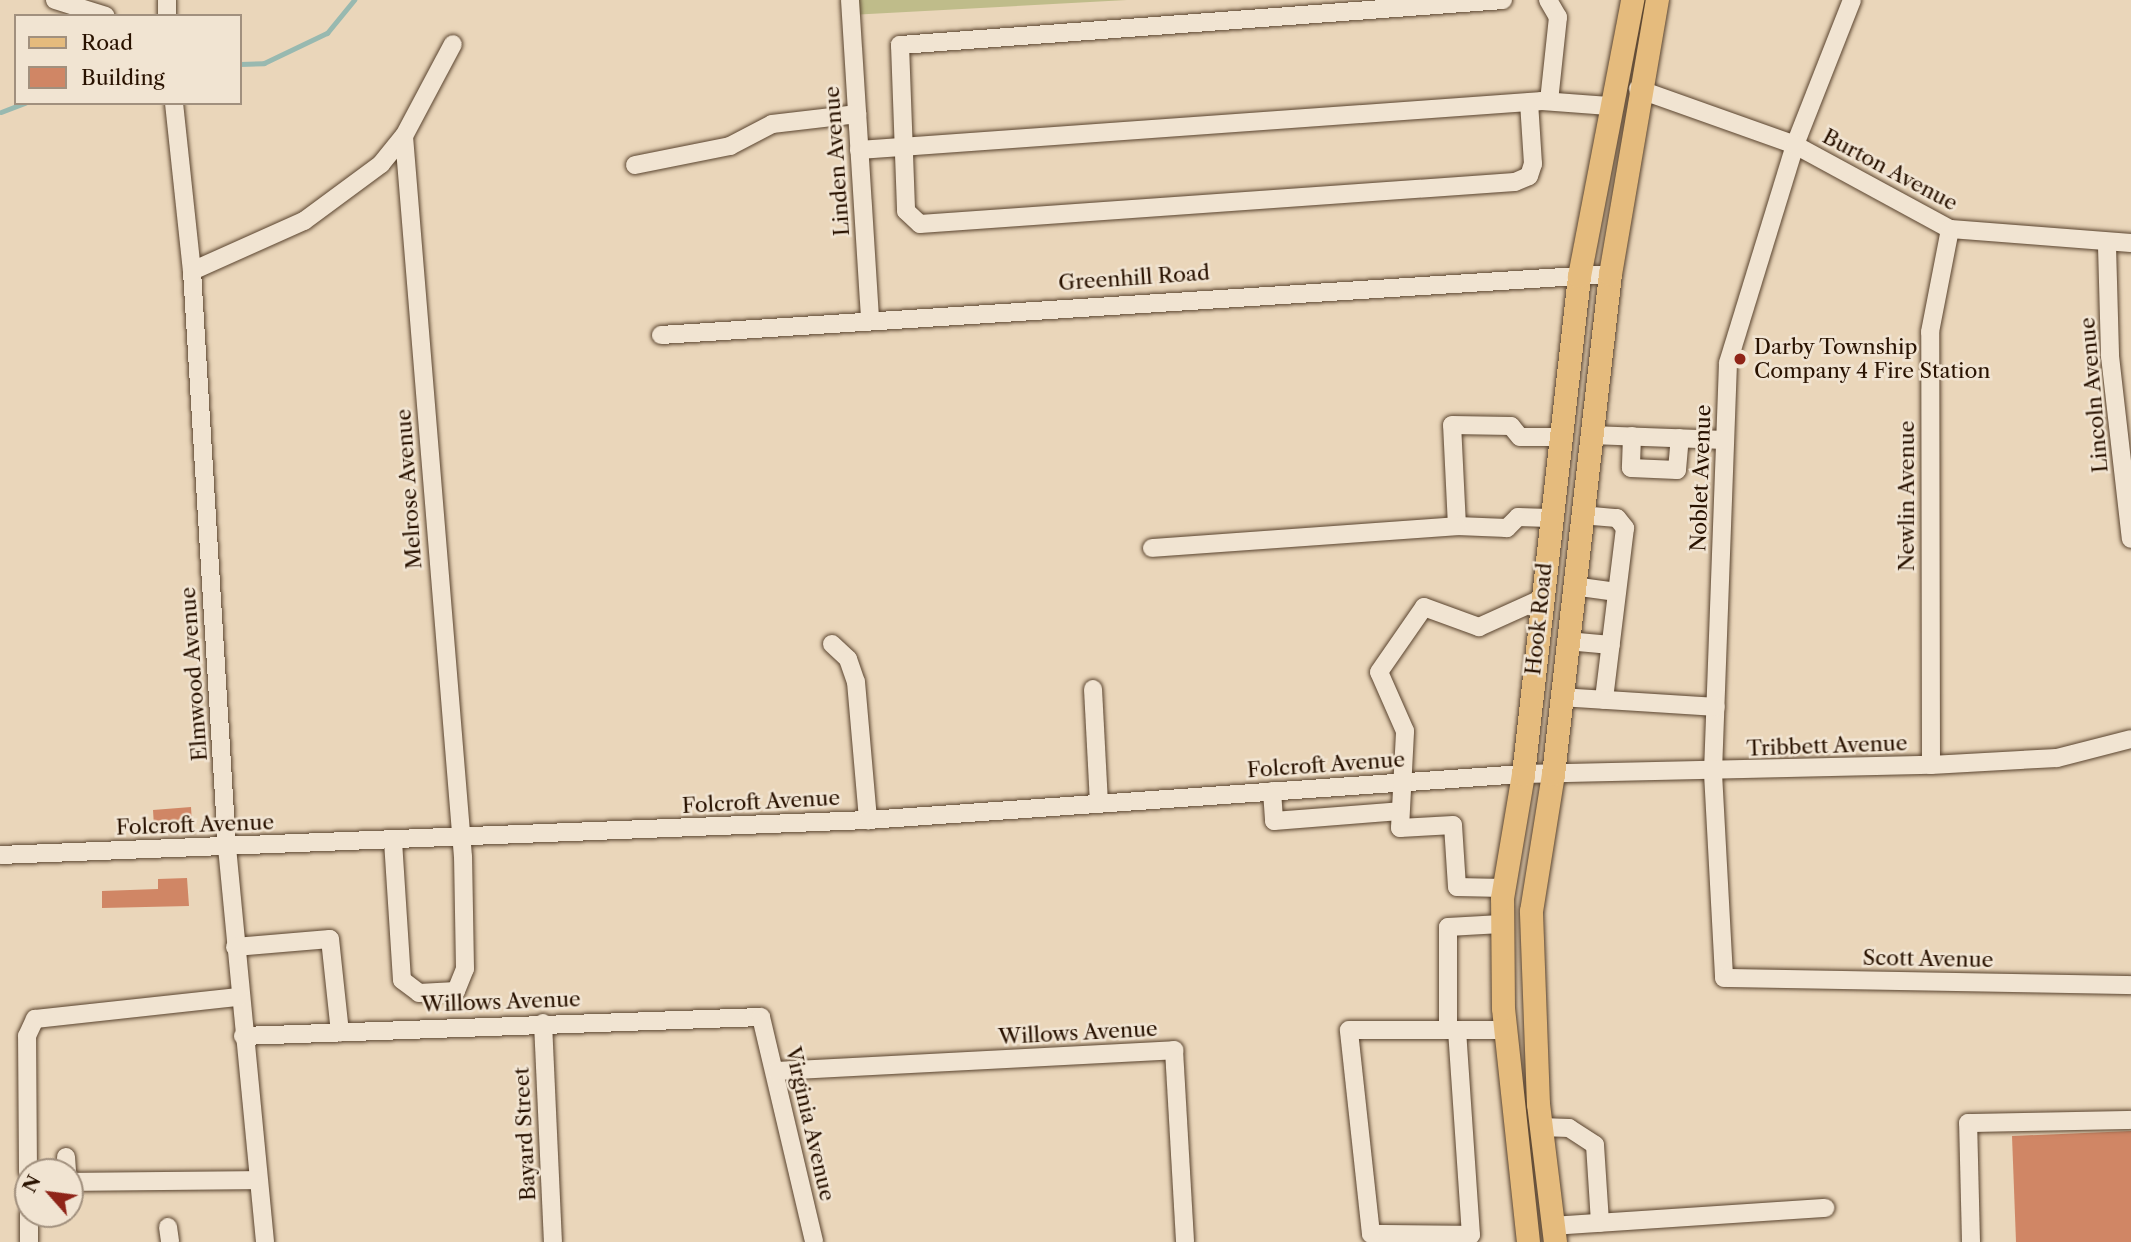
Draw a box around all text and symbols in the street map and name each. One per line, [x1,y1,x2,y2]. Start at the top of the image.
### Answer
legend [14,14,242,105]
text: Road [81,30,133,55]
text: Building [81,65,165,90]
street label: Linden Avenue [819,85,855,237]
street label: Burton Avenue [1818,124,1962,216]
street label: Greenhill Road [1057,260,1211,296]
street label: Lincoln Avenue [2075,316,2113,474]
place label: Darby Township Company 4 Fire Station [1754,334,1991,384]
marker: Darby Township Company 4 Fire Station [1732,351,1748,367]
street label: Noblet Avenue [1686,404,1716,552]
street label: Melrose Avenue [391,408,427,570]
street label: Newlin Avenue [1894,420,1920,572]
street label: Hook Road [1521,562,1557,676]
street label: Elmwood Avenue [175,586,213,762]
street label: Tribbett Avenue [1746,731,1908,761]
street label: Folcroft Avenue [1246,747,1406,783]
street label: Folcroft Avenue [681,785,841,819]
street label: Folcroft Avenue [115,810,275,840]
street label: Scott Avenue [1862,945,1994,973]
street label: Willows Avenue [420,987,582,1017]
street label: Willows Avenue [997,1016,1159,1050]
street label: Virginia Avenue [780,1044,840,1204]
street label: Bayard Street [509,1066,541,1202]
north arrow [14,1158,84,1228]
text: N [18,1171,46,1197]

